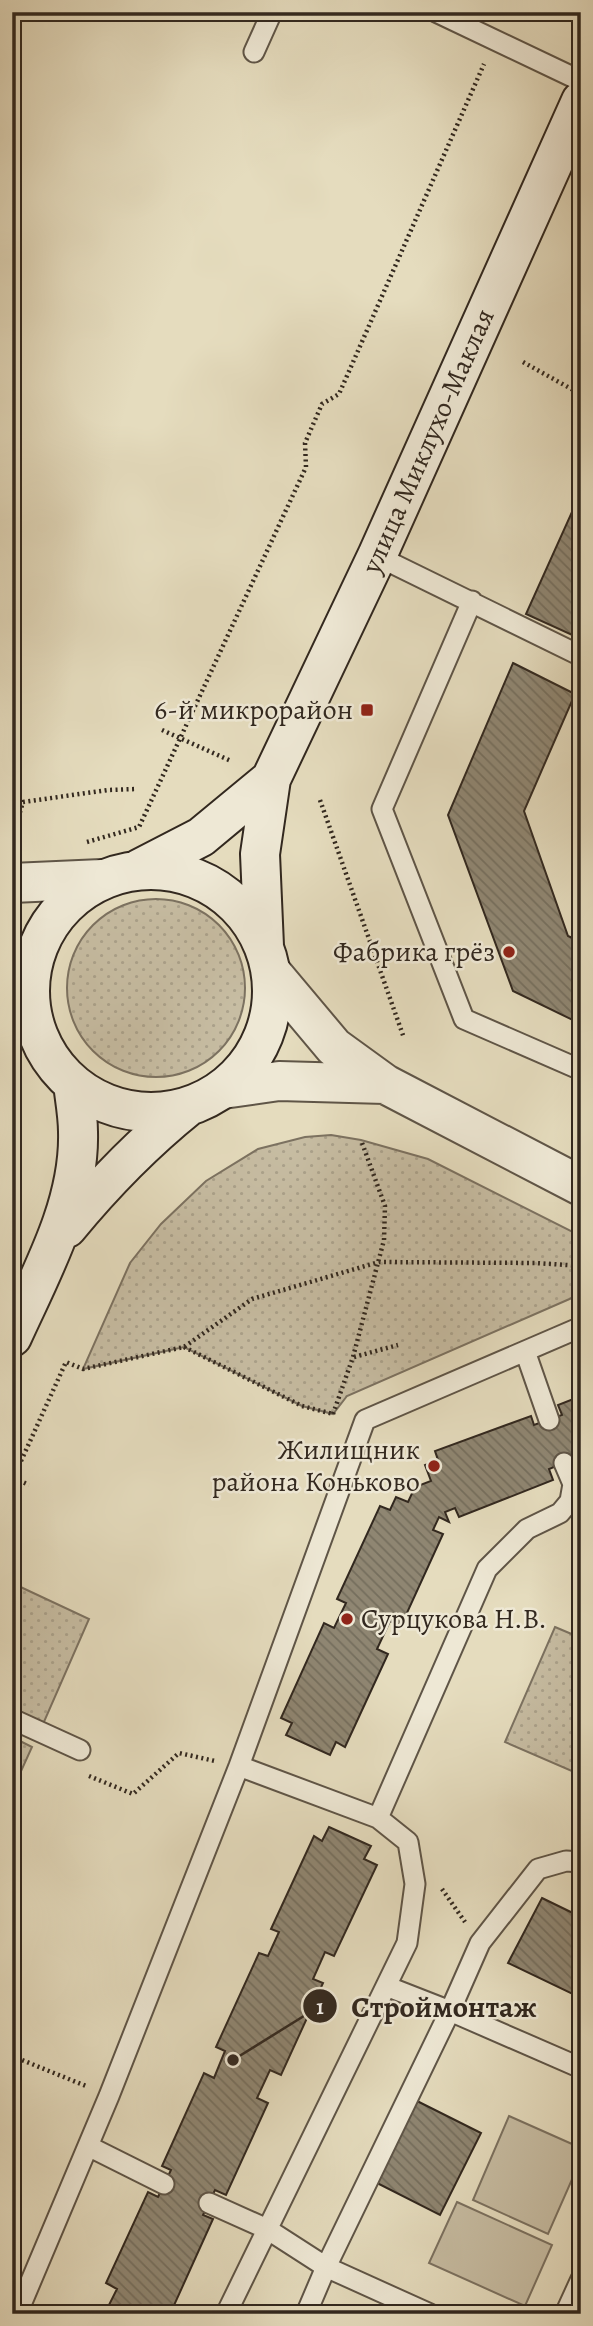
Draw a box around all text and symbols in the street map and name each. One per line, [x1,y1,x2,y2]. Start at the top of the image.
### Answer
street label: улица Миклухо-Маклая [352,302,504,580]
place label: 6-й микрорайон [154,691,353,729]
marker: 6-й микрорайон [359,702,375,718]
place label: Фабрика грёз [333,933,495,971]
marker: Фабрика грёз [501,944,517,960]
place label: Жилищник района Коньково [212,1431,420,1501]
marker: Жилищник района Коньково [426,1458,442,1474]
place label: Сурцукова Н.В. [361,1600,547,1638]
marker: Сурцукова Н.В. [339,1611,355,1627]
callout: Строймонтаж [302,1981,551,2032]
text: Строймонтаж [351,1987,537,2027]
text: 1 [316,1993,324,2021]

